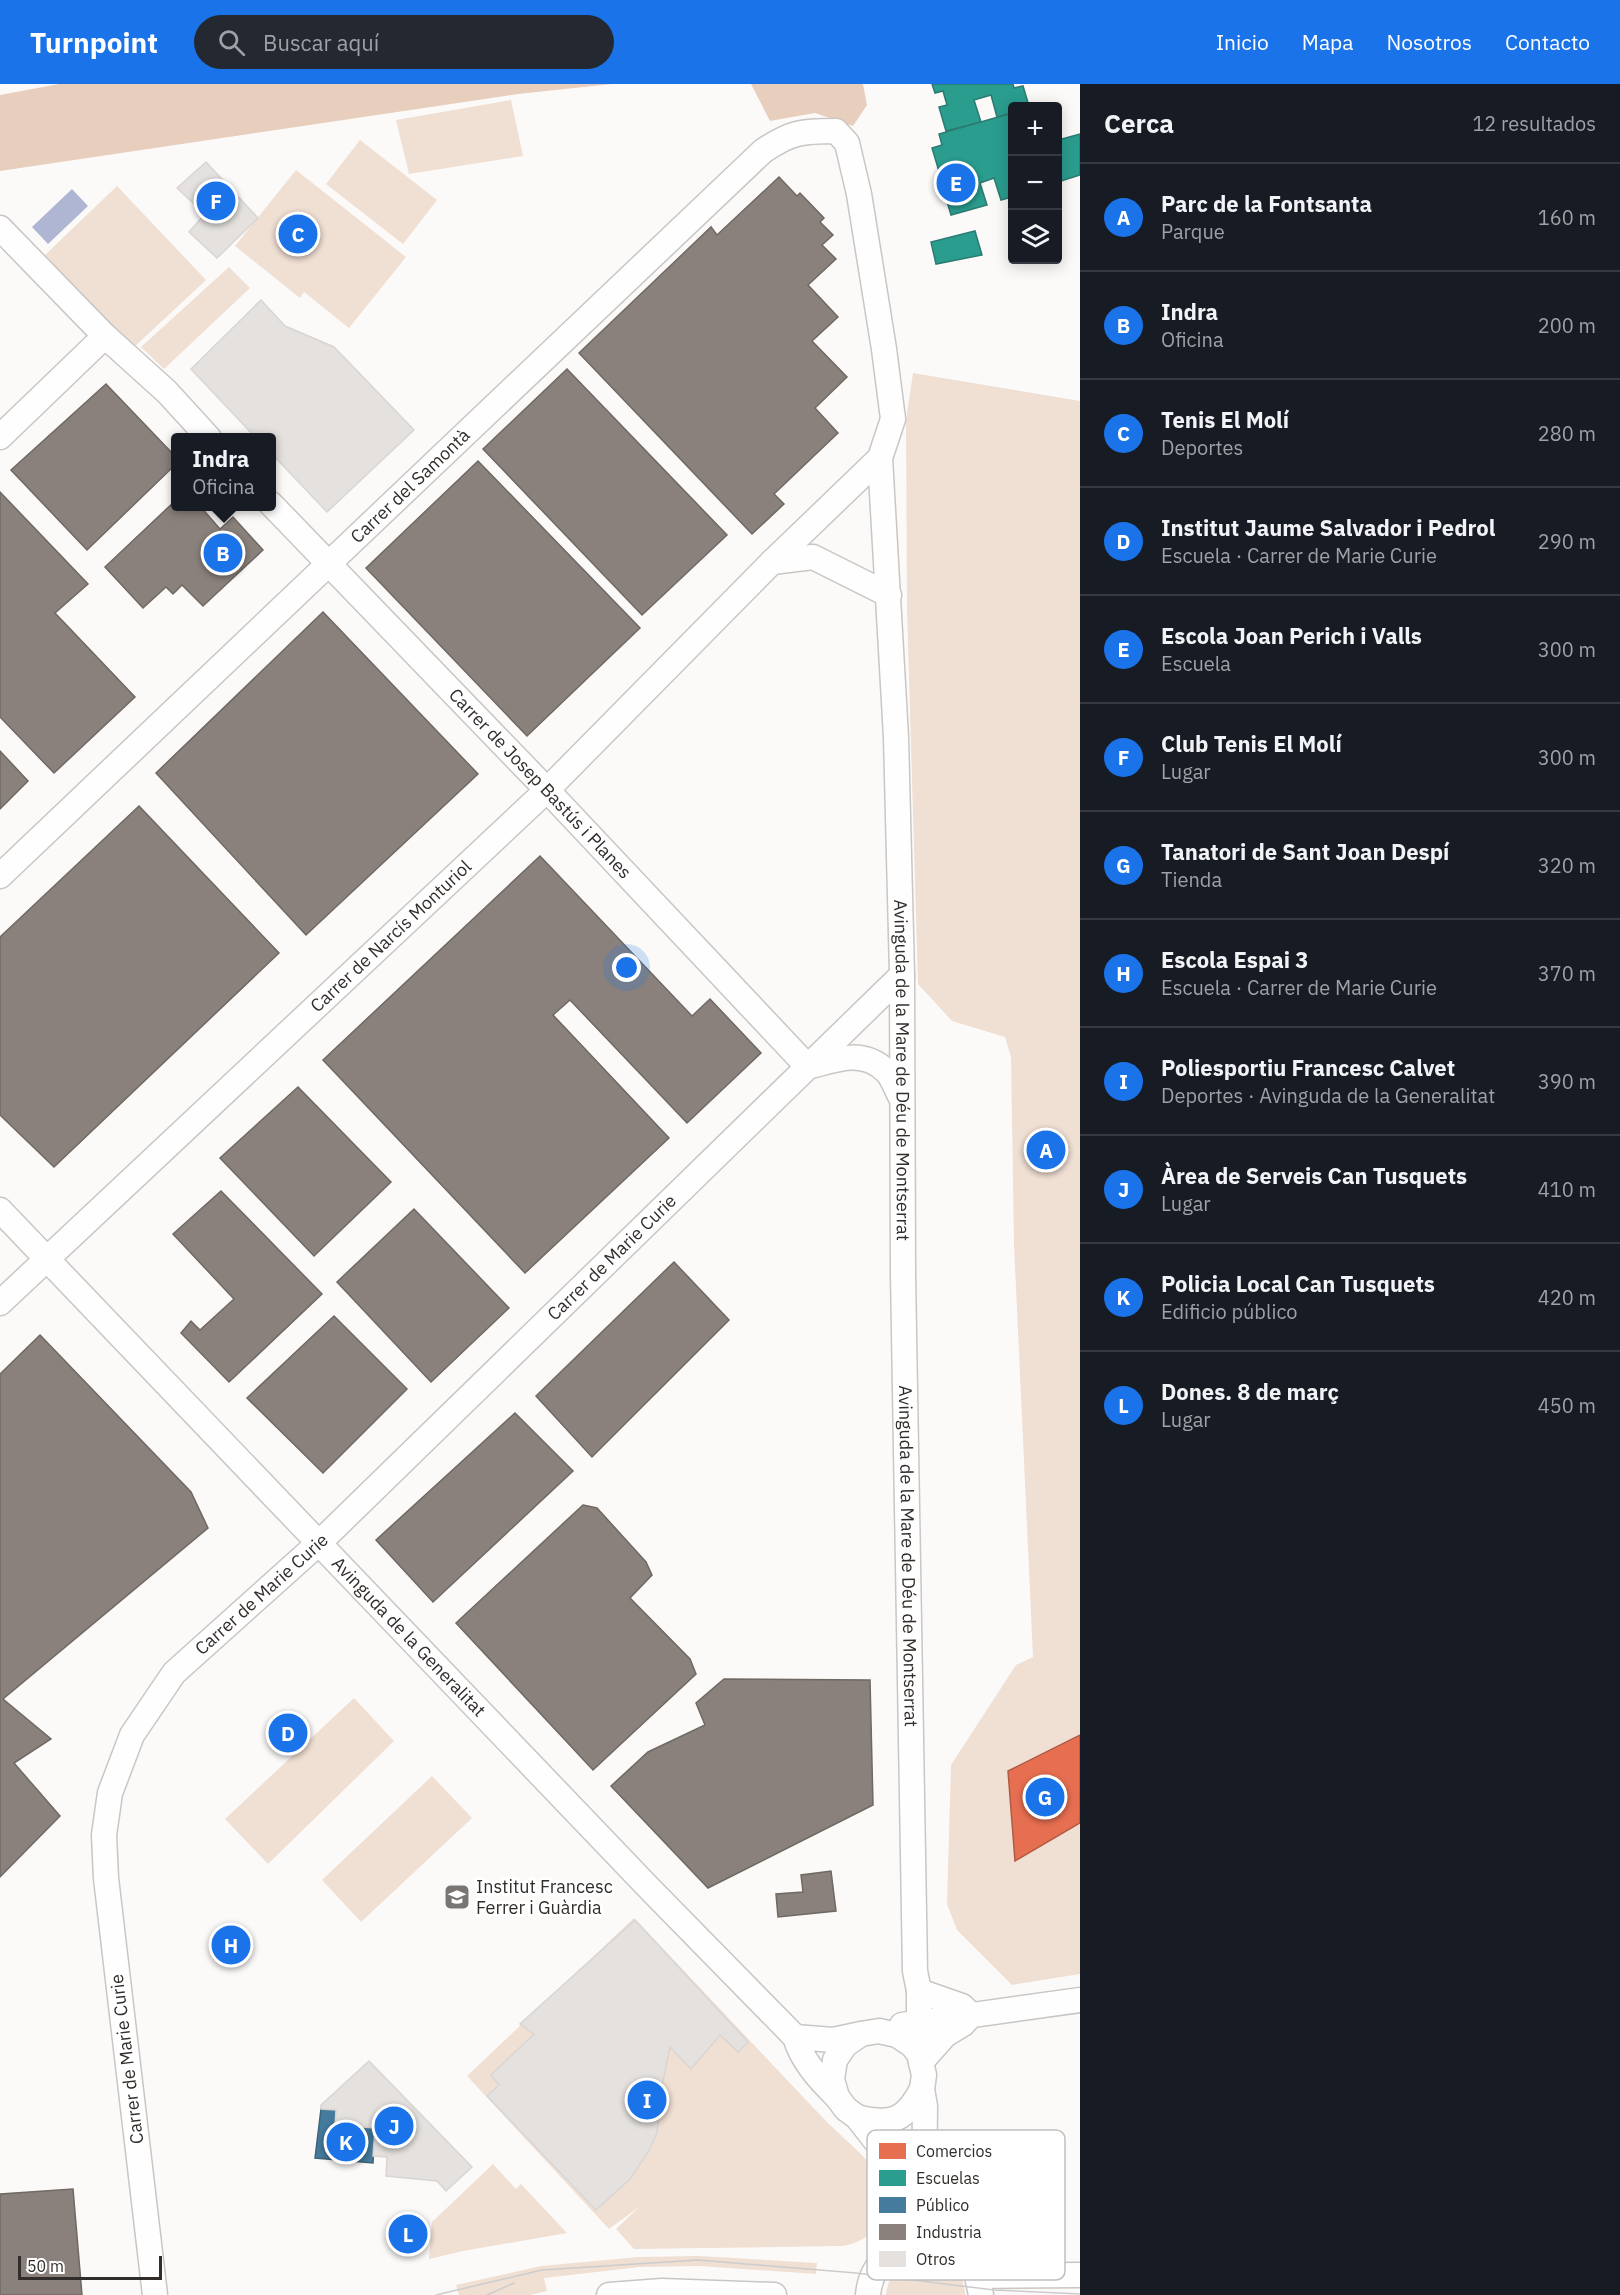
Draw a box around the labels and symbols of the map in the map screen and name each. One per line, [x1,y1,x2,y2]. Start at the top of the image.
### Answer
pin: E [936,160,976,206]
pin: F [196,178,236,224]
pin: C [278,212,318,256]
street label: Carrer del Samontà [345,423,475,548]
pin: B [204,530,242,576]
street label: Carrer de Josep Bastús i Planes [444,683,637,883]
street label: Carrer de Narcís Monturiol [305,855,476,1017]
street label: Avinguda de la Mare de Déu de Montserrat [889,899,915,1241]
your location [612,953,641,982]
pin: A [1026,1128,1066,1172]
street label: Carrer de Marie Curie [542,1189,681,1325]
street label: Avinguda de la Mare de Déu de Montserrat [894,1385,923,1727]
street label: Carrer de Marie Curie [190,1528,333,1660]
street label: Avinguda de la Generalitat [327,1552,491,1721]
pin: D [268,1710,308,1756]
pin: G [1026,1774,1064,1820]
place label: Institut Francesc Ferrer i Guàrdia [476,1875,613,1919]
school or university icon: Institut Francesc Ferrer i Guàrdia [442,1882,472,1912]
pin: H [212,1922,250,1968]
street label: Carrer de Marie Curie [105,1973,148,2145]
pin: I [628,2078,666,2122]
pin: J [374,2104,414,2148]
pin: K [326,2120,366,2164]
legend [867,2130,1065,2280]
text: Comercios [916,2141,992,2161]
text: Escuelas [916,2168,980,2188]
text: Público [916,2195,969,2215]
pin: L [388,2212,428,2256]
text: Industria [916,2222,982,2242]
text: Otros [916,2249,956,2269]
scale bar [18,2253,162,2280]

